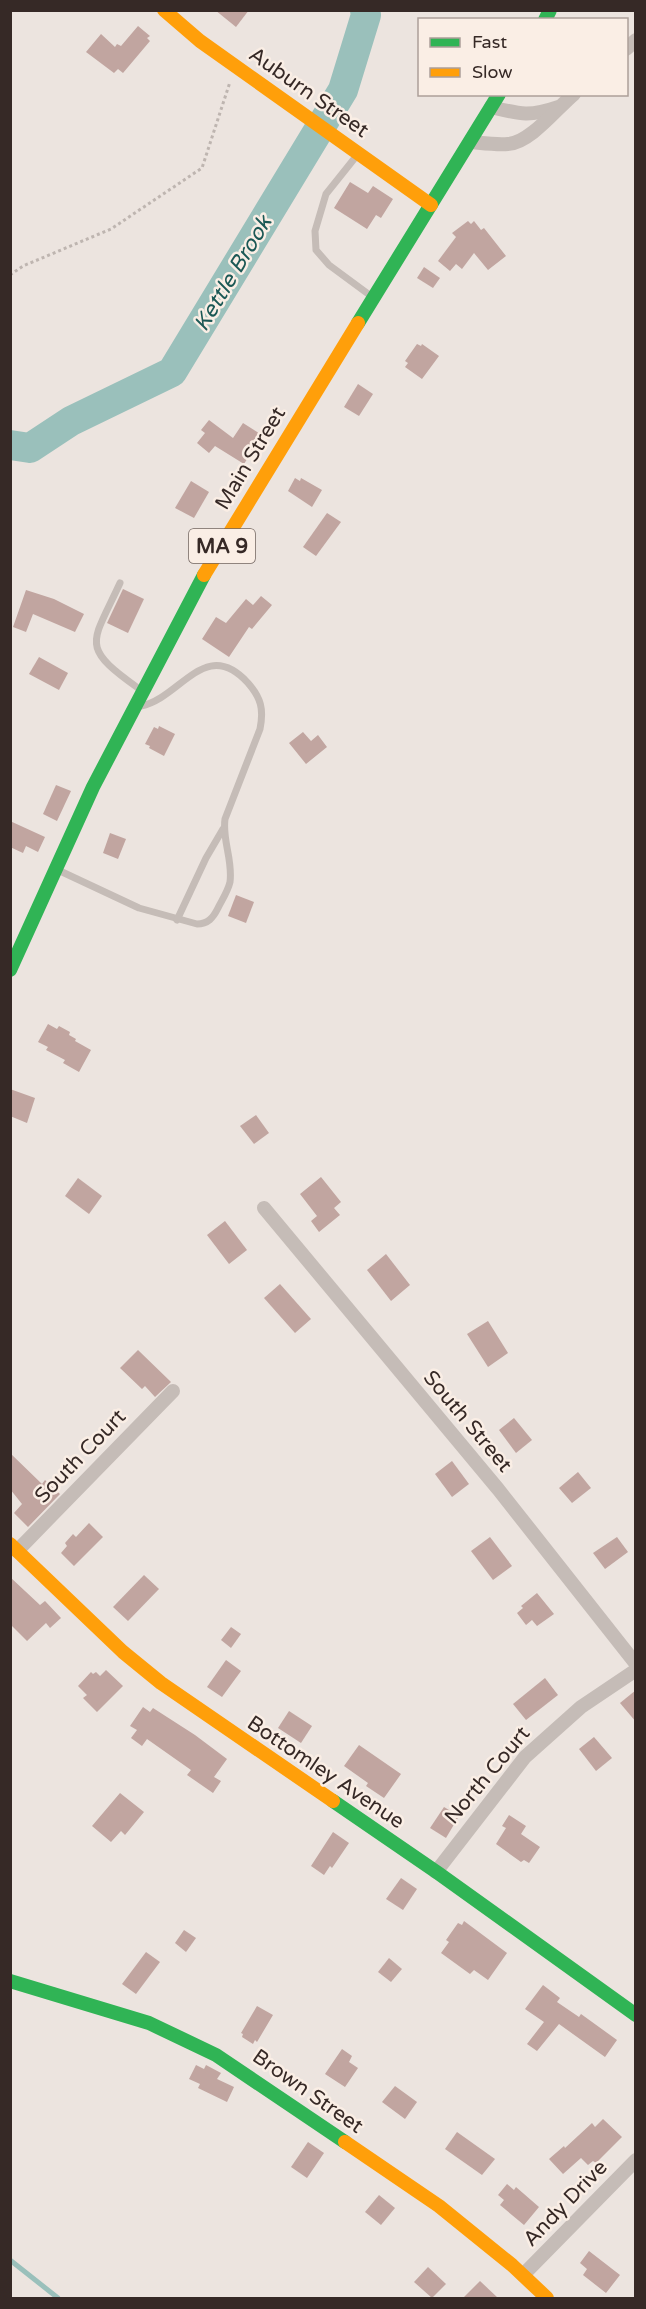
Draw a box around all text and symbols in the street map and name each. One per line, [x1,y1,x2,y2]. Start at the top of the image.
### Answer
legend [418,18,628,96]
text: Fast [472,31,507,53]
street label: Auburn Street [244,42,373,143]
text: Slow [472,61,513,83]
water label: Kettle Brook [188,210,278,336]
street label: Main Street [210,402,291,514]
road number: MA 9 [189,529,255,563]
street label: South Street [418,1365,517,1477]
street label: South Court [29,1404,131,1508]
street label: Bottomley Avenue [242,1711,409,1834]
street label: North Court [439,1721,535,1829]
street label: Brown Street [247,2044,368,2139]
street label: Andy Drive [518,2155,613,2252]

